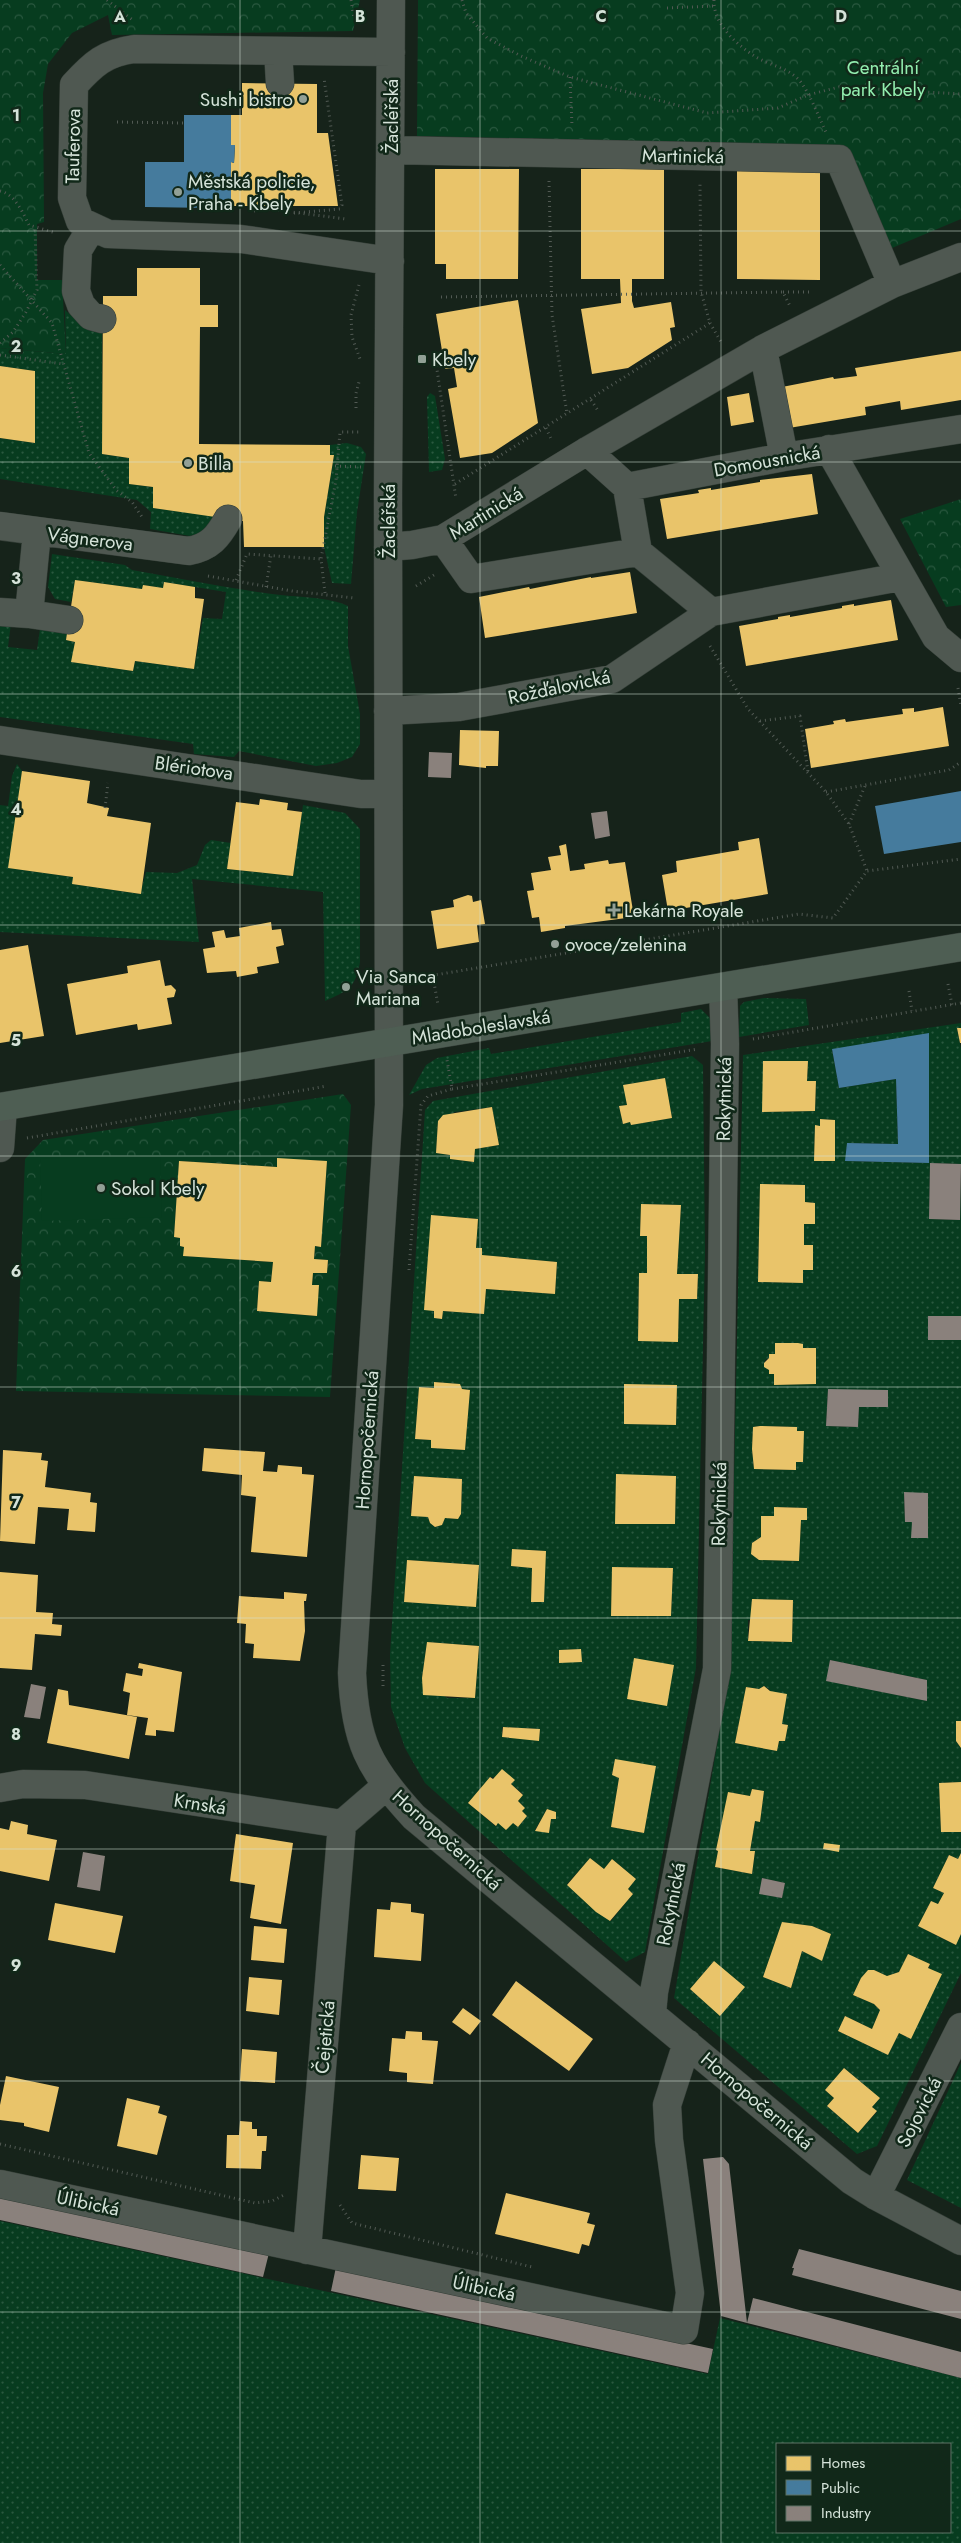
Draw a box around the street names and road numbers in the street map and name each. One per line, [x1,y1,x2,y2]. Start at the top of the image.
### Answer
street label: Žacléřská [378,79,405,153]
street label: Tauferova [59,108,87,184]
street label: Martinická [642,142,724,170]
street label: Domousnická [712,438,822,484]
street label: Martinická [444,480,528,546]
street label: Žacléřská [375,484,402,558]
street label: Vágnerova [46,520,134,558]
street label: Rožďalovická [505,663,613,711]
street label: Blériotova [153,749,235,787]
street label: Mladoboleslavská [410,1003,552,1051]
street label: Rokytnická [710,1057,738,1141]
street label: Hornopočernická [349,1370,385,1510]
street label: Rokytnická [705,1462,733,1546]
street label: Hornopočernická [386,1783,508,1897]
street label: Krnská [172,1787,228,1821]
street label: Rokytnická [650,1860,692,1948]
street label: Čejetická [308,1999,342,2075]
street label: Hornopočernická [695,2046,819,2156]
street label: Sojovická [890,2072,948,2152]
street label: Úlibická [54,2183,122,2223]
street label: Úlibická [450,2268,518,2308]

